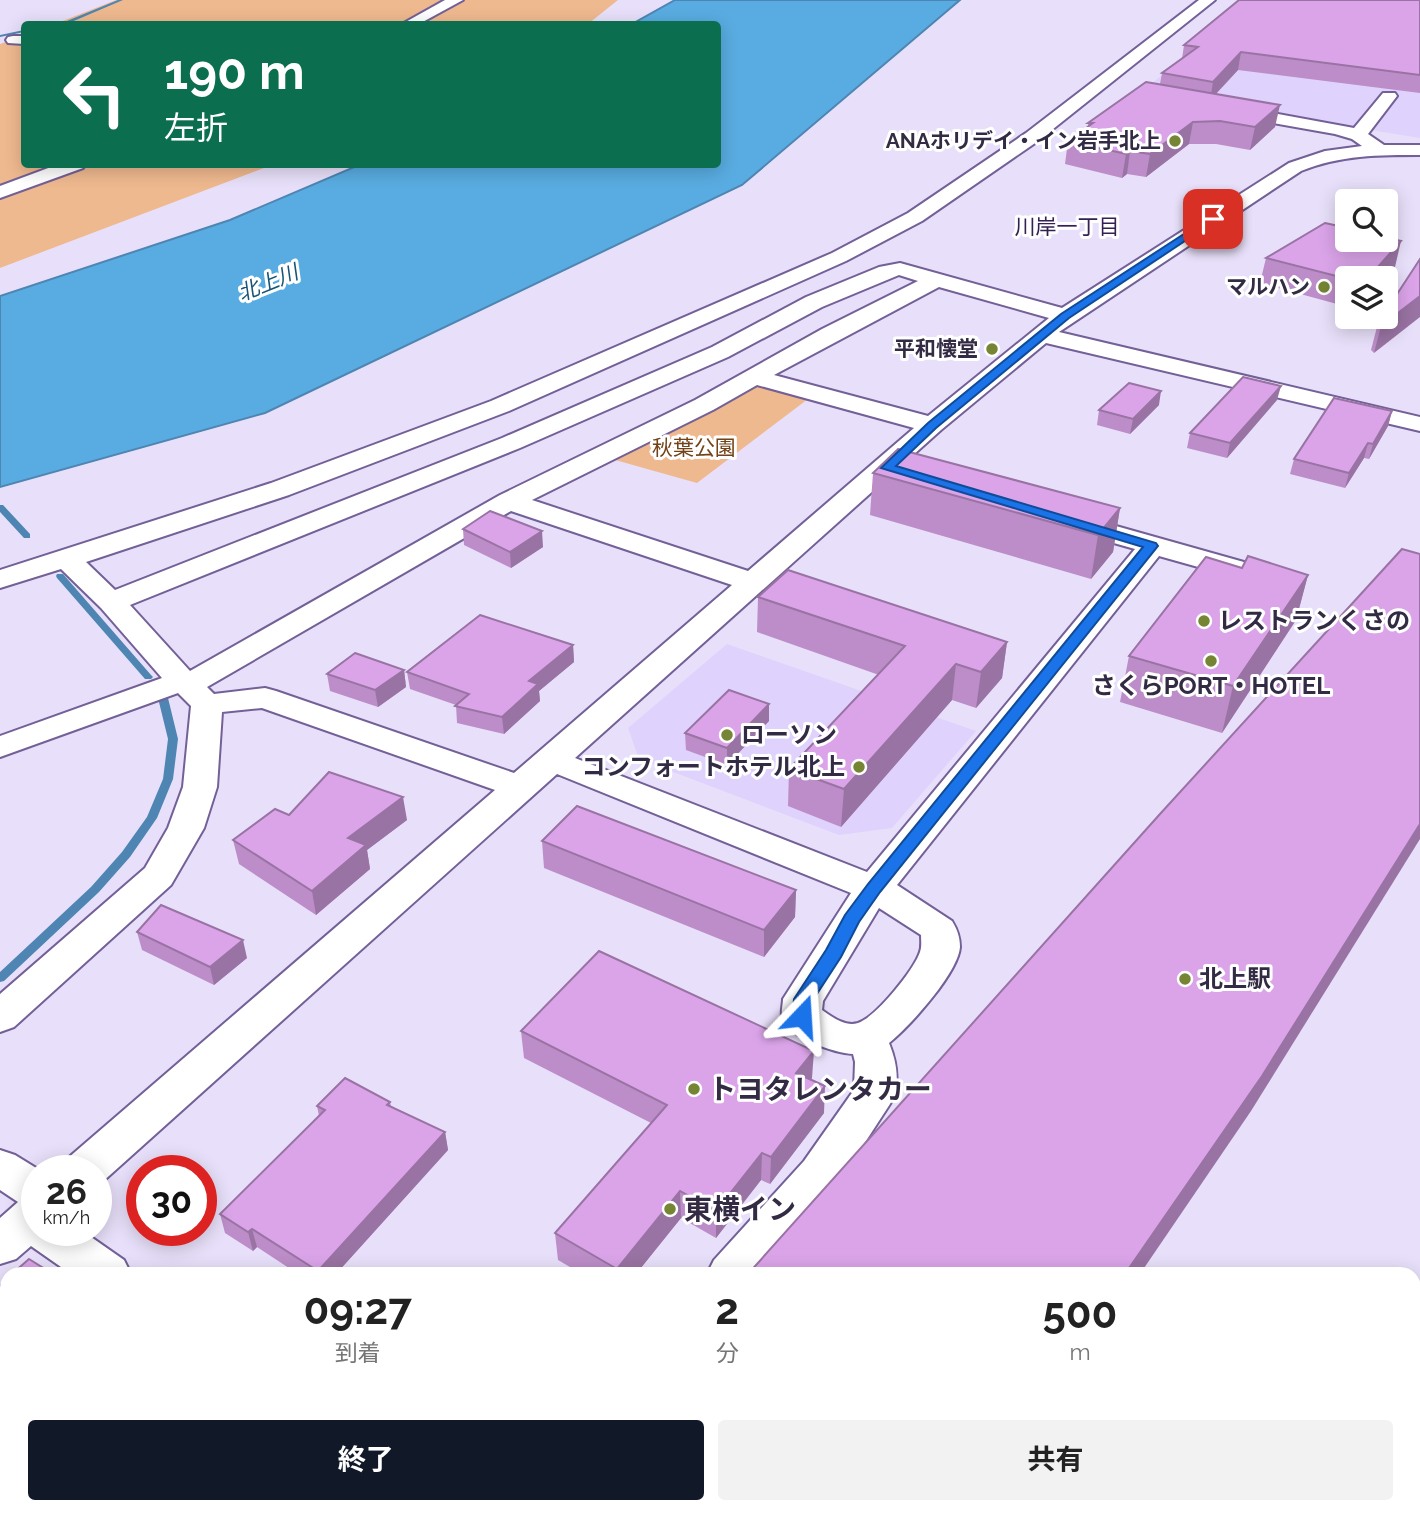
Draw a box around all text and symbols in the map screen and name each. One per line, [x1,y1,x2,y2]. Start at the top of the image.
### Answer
text: 190 m [164,43,305,100]
icon: left [49,49,140,140]
text: 左折 [164,109,228,146]
place label: ANAホリデイ・イン岩手北上 [886,128,1161,153]
marker: ANAホリデイ・イン岩手北上 [1167,133,1183,149]
pin [1183,189,1243,249]
map controls [1335,189,1398,329]
button: search [1335,189,1398,252]
icon: arrive [1194,200,1232,238]
district label: 川岸一丁目 [1015,214,1120,239]
water label: 北上川 [234,258,304,306]
button: layers [1335,266,1398,329]
place label: マルハン [1226,274,1310,299]
marker: マルハン [1316,279,1332,295]
place label: 平和懐堂 [894,336,978,361]
marker: 平和懐堂 [984,341,1000,357]
park label: 秋葉公園 [652,435,736,460]
place label: レストランくさの [1218,606,1410,635]
marker: レストランくさの [1196,613,1212,629]
marker: さくらPORT・HOTEL [1203,653,1219,669]
place label: さくらPORT・HOTEL [1092,671,1330,700]
place label: ローソン [741,720,837,749]
marker: ローソン [719,727,735,743]
place label: コンフォートホテル北上 [582,752,845,781]
marker: コンフォートホテル北上 [851,759,867,775]
place label: 北上駅 [1199,964,1271,993]
marker: 北上駅 [1177,971,1193,987]
position arrow [765,979,839,1053]
place label: トヨタレンタカー [708,1073,932,1106]
marker: トヨタレンタカー [686,1081,702,1097]
speed limit sign: 30 [126,1155,217,1246]
text: 26 [46,1171,87,1212]
place label: 東横イン [684,1193,796,1226]
marker: 東横イン [662,1201,678,1217]
text: km/h [43,1207,90,1228]
text: 09:27 [304,1285,412,1334]
text: 2 [715,1285,739,1334]
text: 500 [1043,1289,1117,1338]
text: m [1069,1338,1091,1365]
text: 到着 [335,1339,381,1366]
text: 分 [716,1339,739,1366]
button: 終了 [28,1420,704,1500]
button: 共有 [718,1420,1393,1500]

